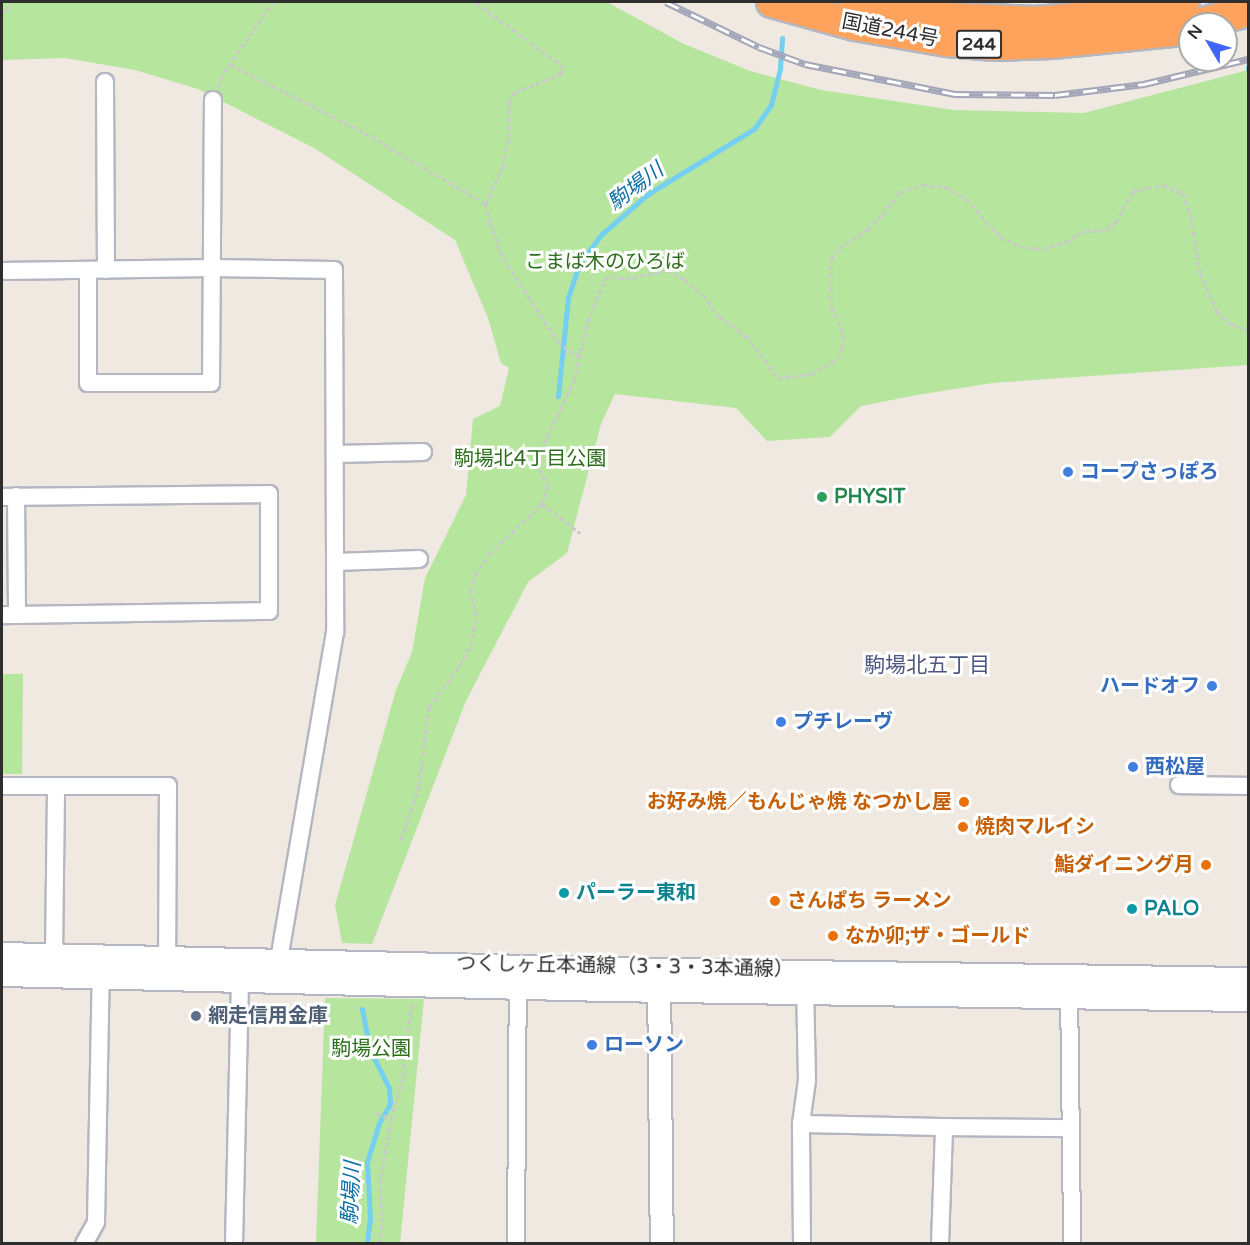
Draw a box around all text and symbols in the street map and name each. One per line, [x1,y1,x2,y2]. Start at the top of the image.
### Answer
street label: 国道244号 [840,10,940,52]
north arrow [1178,12,1238,72]
text: N [1184,21,1207,43]
road number: 244 [955,29,1003,59]
water label: 駒場川 [603,158,669,216]
park label: こまば木のひろば [525,250,685,274]
park label: 駒場北4丁目公園 [454,447,606,471]
place label: コープさっぽろ [1080,460,1220,484]
marker: コープさっぽろ [1061,465,1075,479]
place label: PHYSIT [834,485,905,509]
marker: PHYSIT [815,490,829,504]
district label: 駒場北五丁目 [864,653,990,679]
place label: ハードオフ [1100,674,1200,698]
marker: ハードオフ [1205,679,1219,693]
place label: プチレーヴ [793,710,893,734]
marker: プチレーヴ [774,715,788,729]
place label: 西松屋 [1145,755,1205,779]
marker: 西松屋 [1126,760,1140,774]
place label: お好み焼／もんじゃ焼 なつかし屋 [647,790,952,814]
marker: お好み焼／もんじゃ焼 なつかし屋 [957,795,971,809]
place label: 焼肉マルイシ [975,815,1095,839]
marker: 焼肉マルイシ [956,820,970,834]
place label: 鮨ダイニング月 [1054,853,1194,877]
marker: 鮨ダイニング月 [1199,858,1213,872]
place label: パーラー東和 [576,881,696,905]
marker: パーラー東和 [557,886,571,900]
place label: さんぱち ラーメン [787,889,952,913]
marker: さんぱち ラーメン [768,894,782,908]
place label: PALO [1144,897,1199,921]
marker: PALO [1125,902,1139,916]
place label: なか卯;ザ・ゴールド [845,924,1030,948]
marker: なか卯;ザ・ゴールド [826,929,840,943]
street label: つくしヶ丘本通線（3・3・3本通線） [456,952,794,982]
place label: 網走信用金庫 [208,1004,328,1028]
marker: 網走信用金庫 [189,1009,203,1023]
place label: ローソン [604,1033,684,1057]
park label: 駒場公園 [331,1037,411,1061]
marker: ローソン [585,1038,599,1052]
water label: 駒場川 [338,1161,366,1225]

